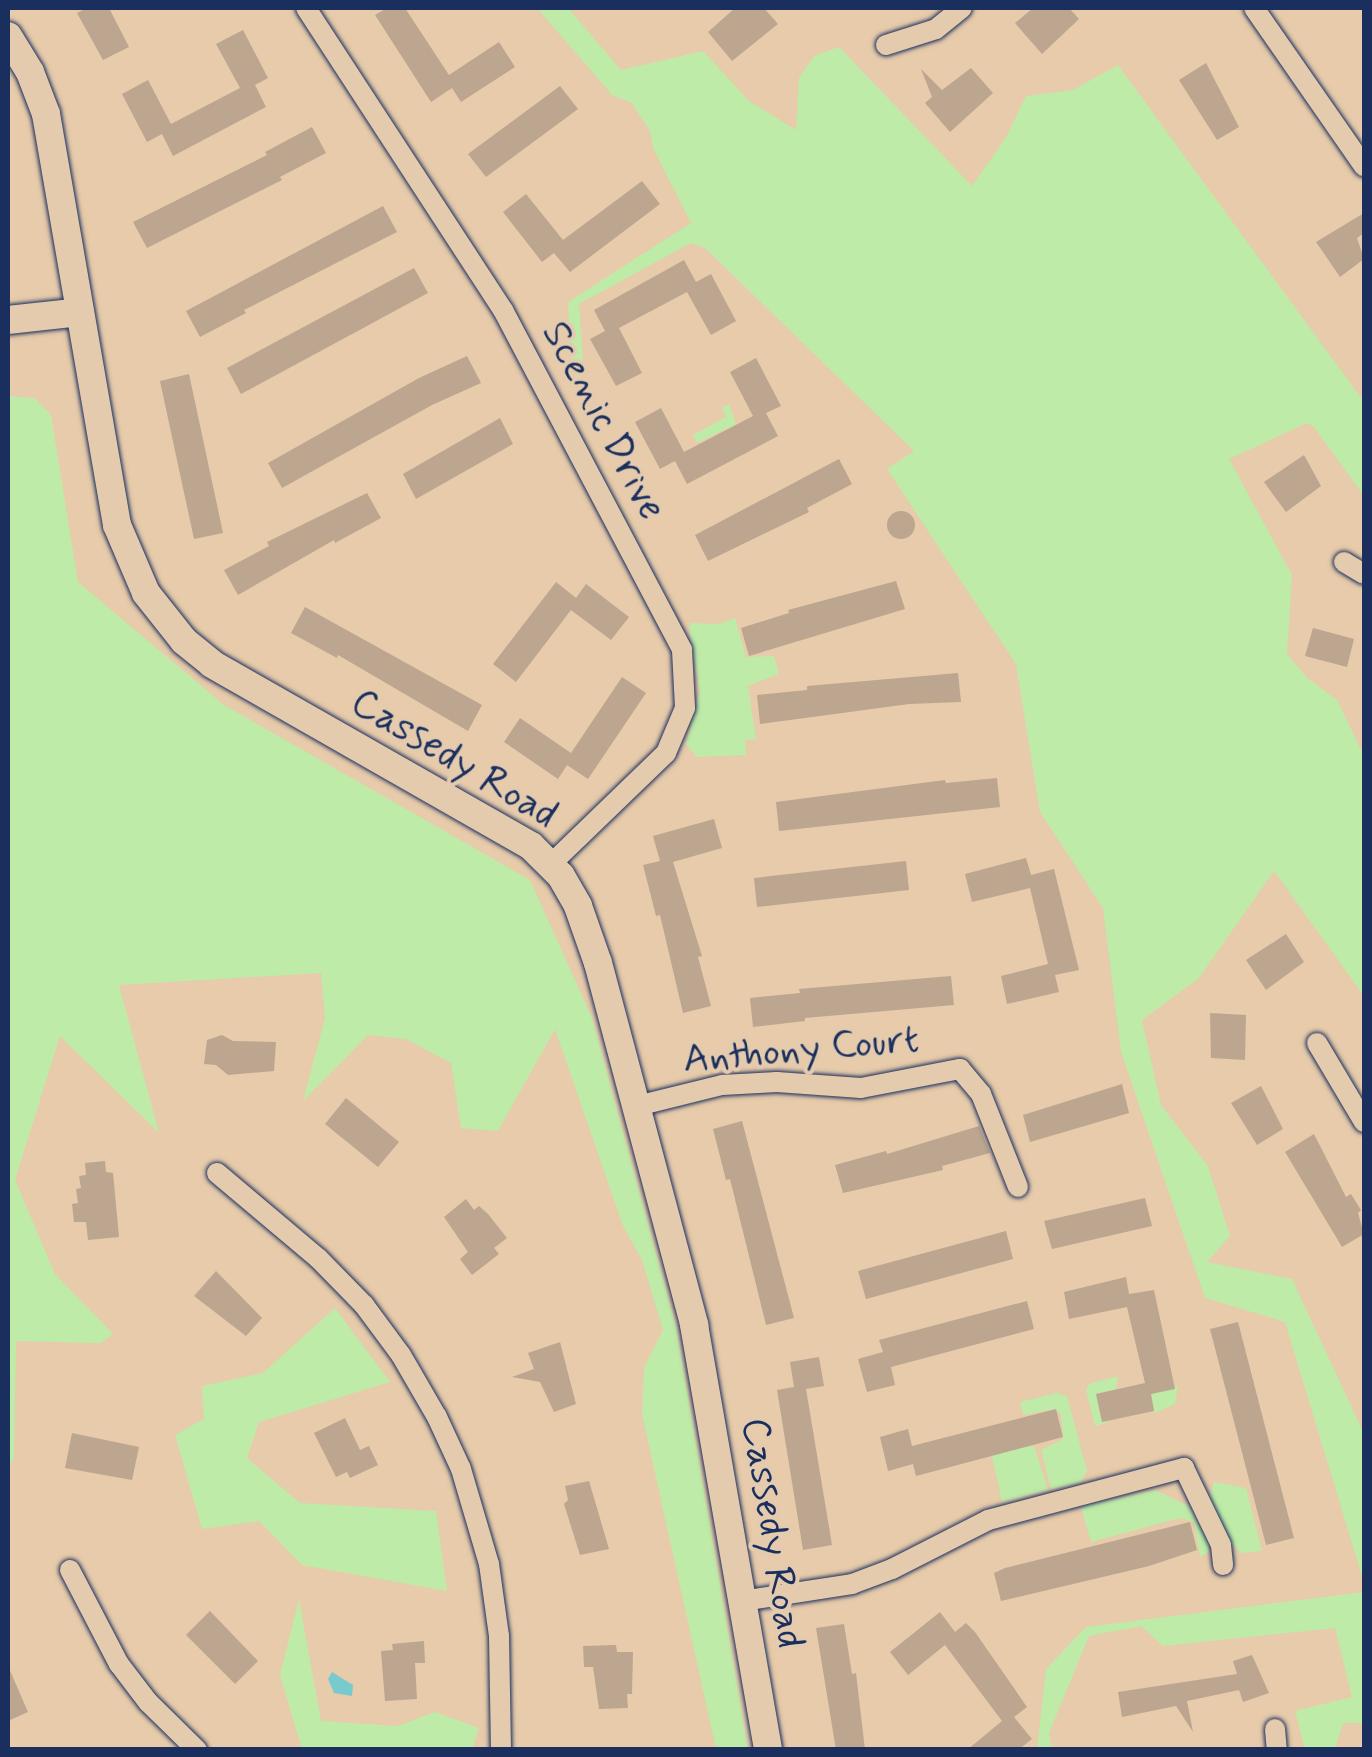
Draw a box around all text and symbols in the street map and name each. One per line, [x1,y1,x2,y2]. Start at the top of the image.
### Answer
street label: Scenic Drive [531,314,675,528]
street label: Cassedy Road [343,679,565,839]
street label: Anthony Court [677,1015,925,1085]
street label: Cassedy Road [730,1416,814,1650]

